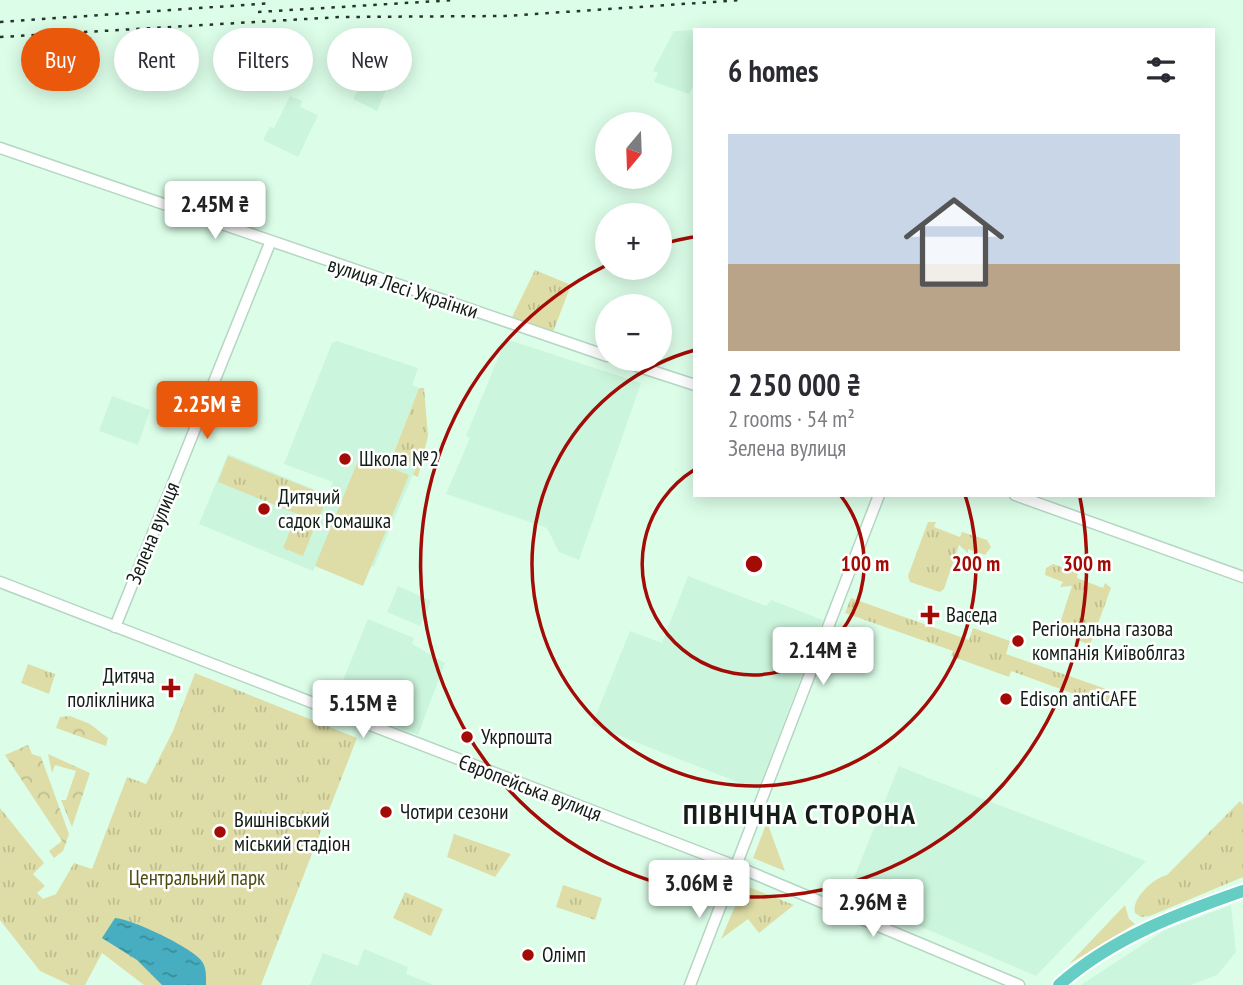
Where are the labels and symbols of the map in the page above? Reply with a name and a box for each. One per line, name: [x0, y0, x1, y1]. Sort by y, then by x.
north arrow: [595, 112, 672, 189]
pin: 2.45M ₴: [150, 182, 280, 241]
street label: вулиця Лесі Українки: [325, 251, 482, 325]
pin: 2.25M ₴: [142, 382, 272, 441]
place label: Школа №2: [359, 445, 439, 472]
marker: Школа №2: [337, 451, 353, 467]
street label: Зелена вулиця: [120, 478, 185, 588]
place label: Дитячий садок Ромашка: [278, 483, 391, 534]
marker: Дитячий садок Ромашка: [256, 501, 272, 517]
text: 100 m: [841, 550, 889, 577]
text: 200 m: [952, 550, 1000, 577]
text: 300 m: [1063, 550, 1111, 577]
centre of rings: [742, 552, 766, 576]
place label: Васеда: [946, 601, 997, 628]
marker: Васеда: [920, 605, 940, 625]
place label: Регіональна газова компанія Київоблгаз: [1032, 615, 1185, 666]
pin: 2.14M ₴: [758, 628, 888, 687]
marker: Регіональна газова компанія Київоблгаз: [1010, 633, 1026, 649]
place label: Дитяча полікліника: [67, 662, 155, 713]
marker: Дитяча полікліника: [161, 678, 181, 698]
pin: 5.15M ₴: [298, 680, 428, 740]
place label: Edison antiCAFE: [1020, 685, 1137, 712]
marker: Edison antiCAFE: [998, 691, 1014, 707]
place label: Укрпошта: [481, 723, 553, 750]
marker: Укрпошта: [459, 729, 475, 745]
street label: Європейська вулиця: [455, 748, 606, 827]
district label: ПІВНІЧНА СТОРОНА: [683, 795, 917, 832]
place label: Чотири сезони: [400, 798, 508, 825]
marker: Чотири сезони: [378, 804, 394, 820]
place label: Вишнівський міський стадіон: [234, 806, 350, 857]
marker: Вишнівський міський стадіон: [212, 824, 228, 840]
pin: 3.06M ₴: [634, 860, 764, 920]
park label: Центральний парк: [129, 864, 265, 891]
pin: 2.96M ₴: [808, 880, 938, 939]
place label: Олімп: [542, 941, 586, 968]
marker: Олімп: [520, 947, 536, 963]

